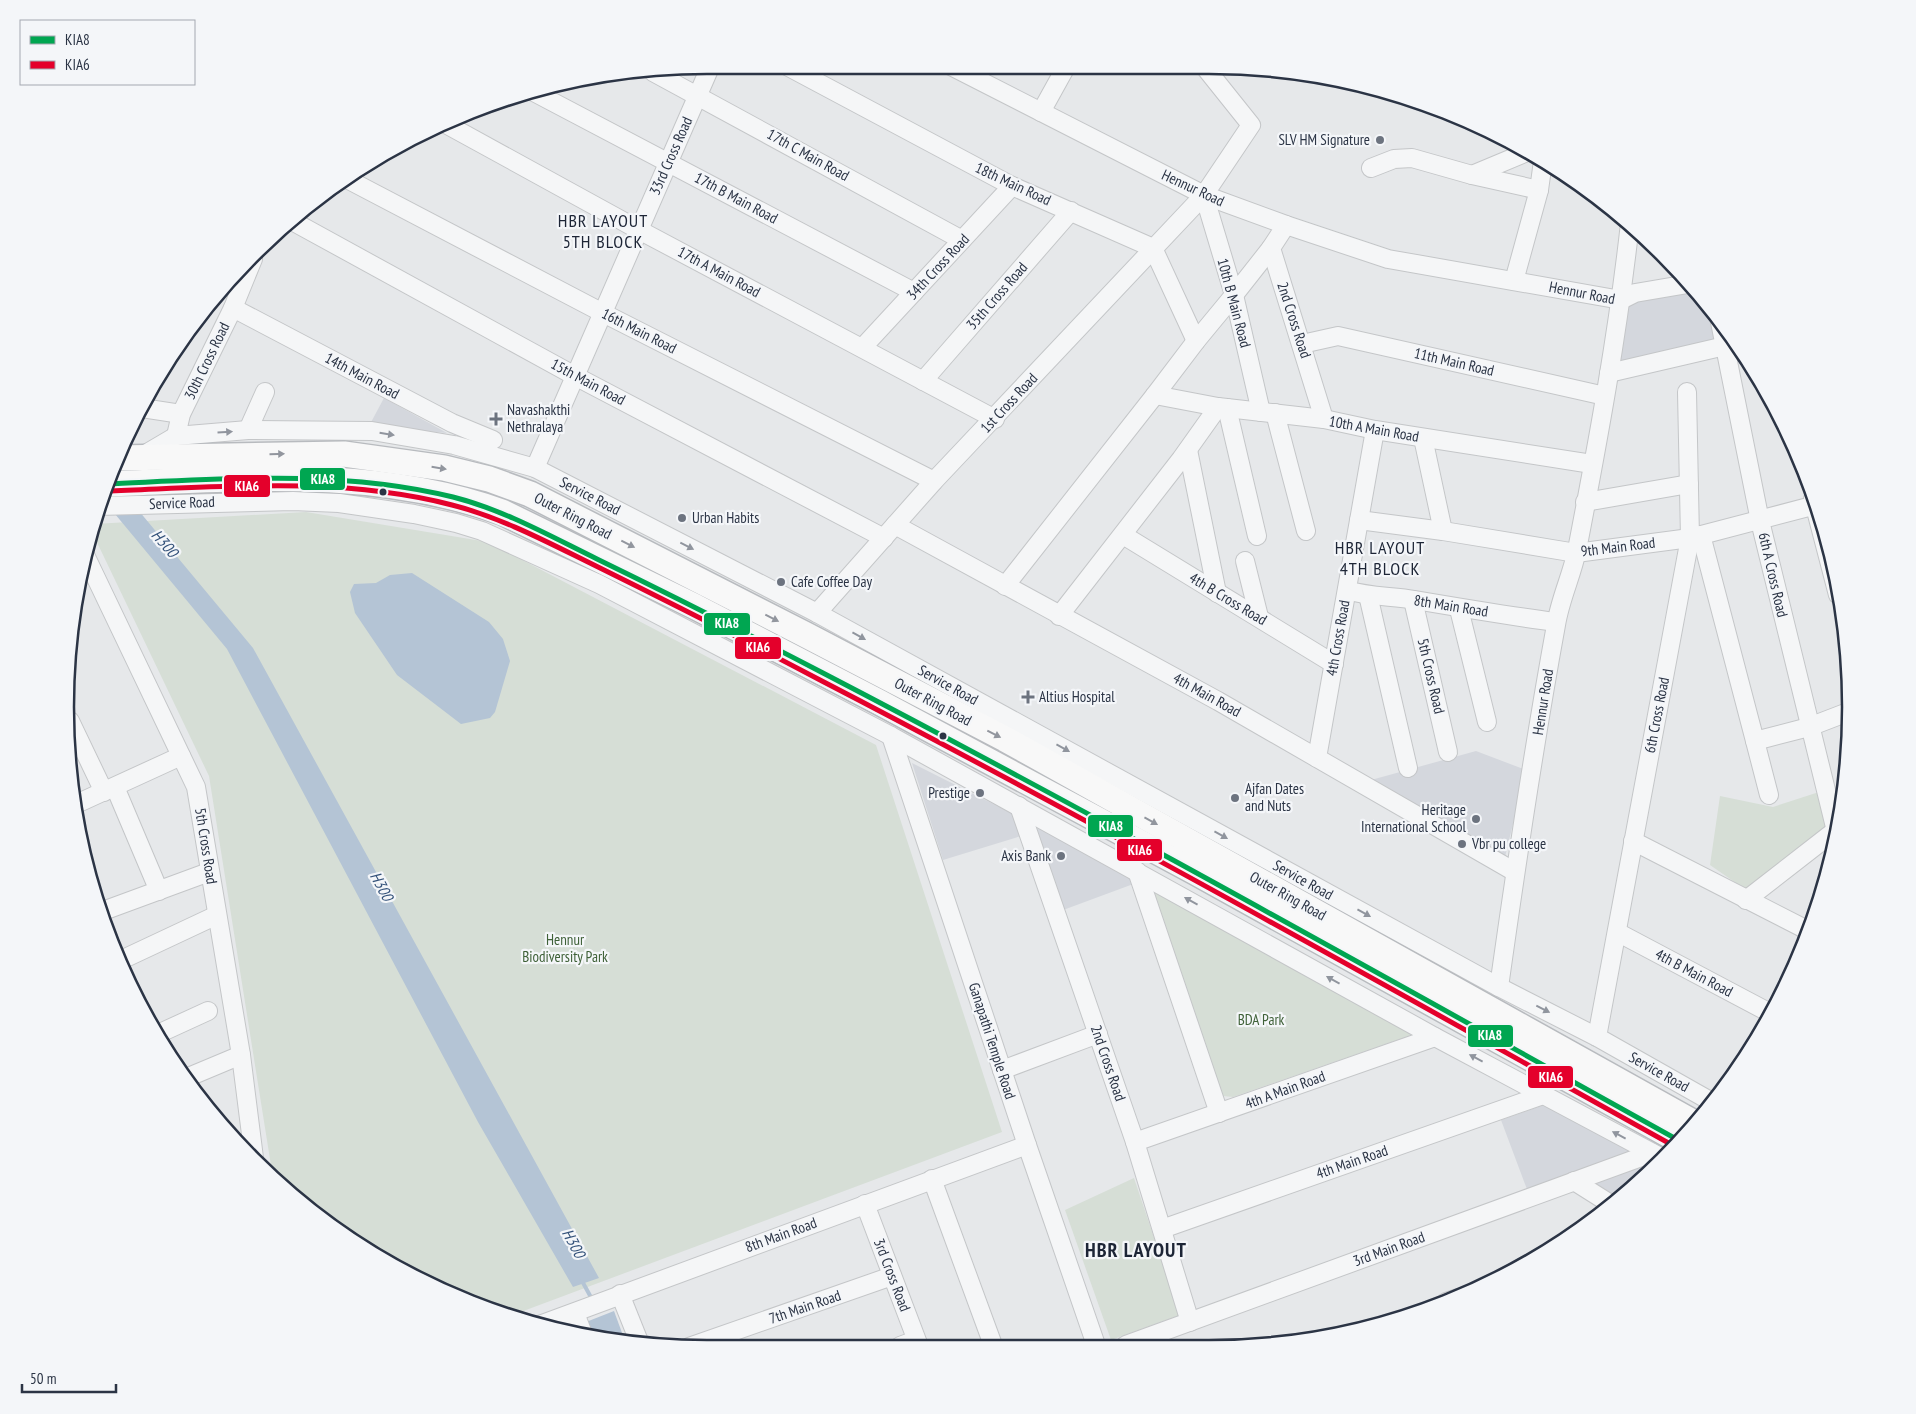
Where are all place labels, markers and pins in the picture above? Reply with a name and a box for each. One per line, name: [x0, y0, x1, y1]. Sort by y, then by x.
place label: SLV HM Signature: [1278, 130, 1370, 149]
marker: SLV HM Signature: [1374, 134, 1386, 146]
place label: Navashakthi Nethralaya: [507, 400, 570, 436]
marker: Navashakthi Nethralaya: [489, 412, 503, 426]
unlabelled marker: [378, 487, 388, 497]
place label: Urban Habits: [692, 508, 759, 527]
marker: Urban Habits: [676, 512, 688, 524]
place label: Cafe Coffee Day: [791, 572, 872, 591]
marker: Cafe Coffee Day: [775, 576, 787, 588]
place label: Altius Hospital: [1039, 687, 1115, 706]
marker: Altius Hospital: [1021, 690, 1035, 704]
unlabelled marker: [938, 731, 948, 741]
place label: Ajfan Dates and Nuts: [1245, 779, 1304, 815]
place label: Prestige: [928, 783, 970, 802]
marker: Prestige: [974, 787, 986, 799]
marker: Ajfan Dates and Nuts: [1229, 792, 1241, 804]
place label: Heritage International School: [1361, 800, 1466, 836]
marker: Heritage International School: [1470, 813, 1482, 825]
place label: Vbr pu college: [1471, 834, 1546, 853]
marker: Vbr pu college: [1456, 838, 1468, 850]
place label: Axis Bank: [1001, 846, 1051, 865]
marker: Axis Bank: [1055, 850, 1067, 862]

